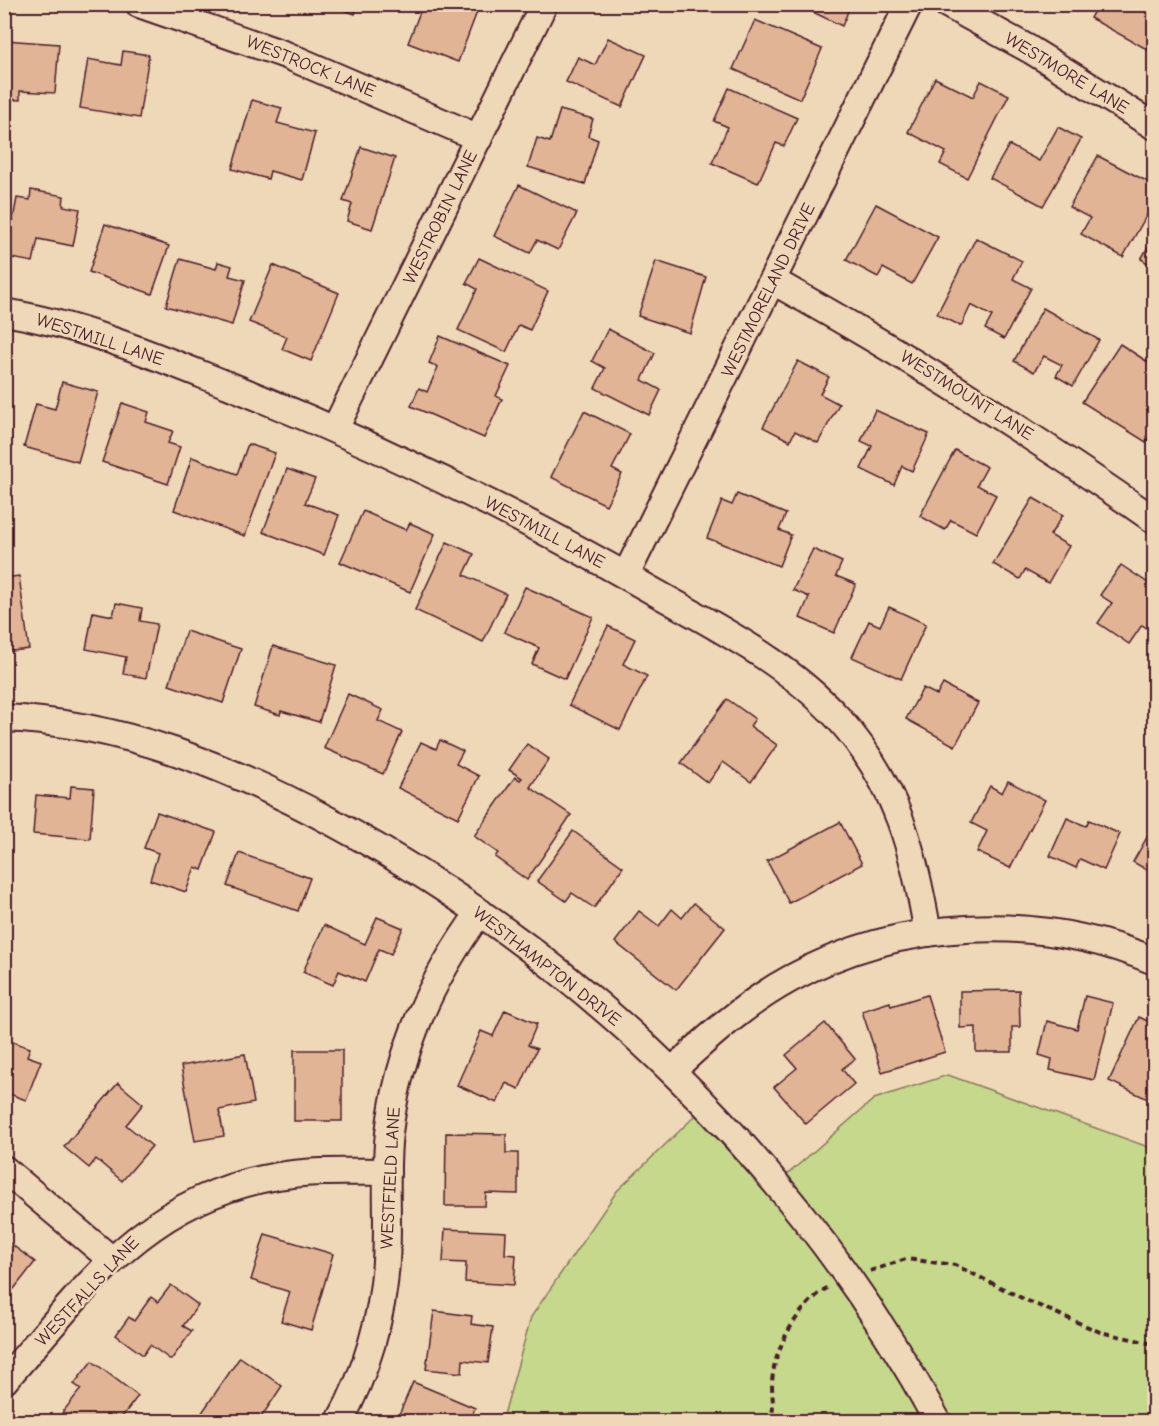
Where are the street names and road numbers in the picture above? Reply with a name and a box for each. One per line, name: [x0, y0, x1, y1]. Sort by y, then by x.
street label: WESTMORE LANE: [1001, 28, 1133, 119]
street label: WESTROCK LANE: [243, 31, 379, 102]
street label: WESTROBIN LANE: [399, 147, 482, 288]
street label: WESTMORELAND DRIVE: [717, 200, 820, 381]
street label: WESTMILL LANE: [33, 309, 166, 370]
street label: WESTMOUNT LANE: [896, 346, 1037, 445]
street label: WESTMILL LANE: [481, 492, 609, 573]
street label: WESTHAMPTON DRIVE: [469, 902, 625, 1031]
street label: WESTFIELD LANE: [376, 1106, 405, 1250]
street label: WESTFALLS LANE: [31, 1232, 144, 1351]

